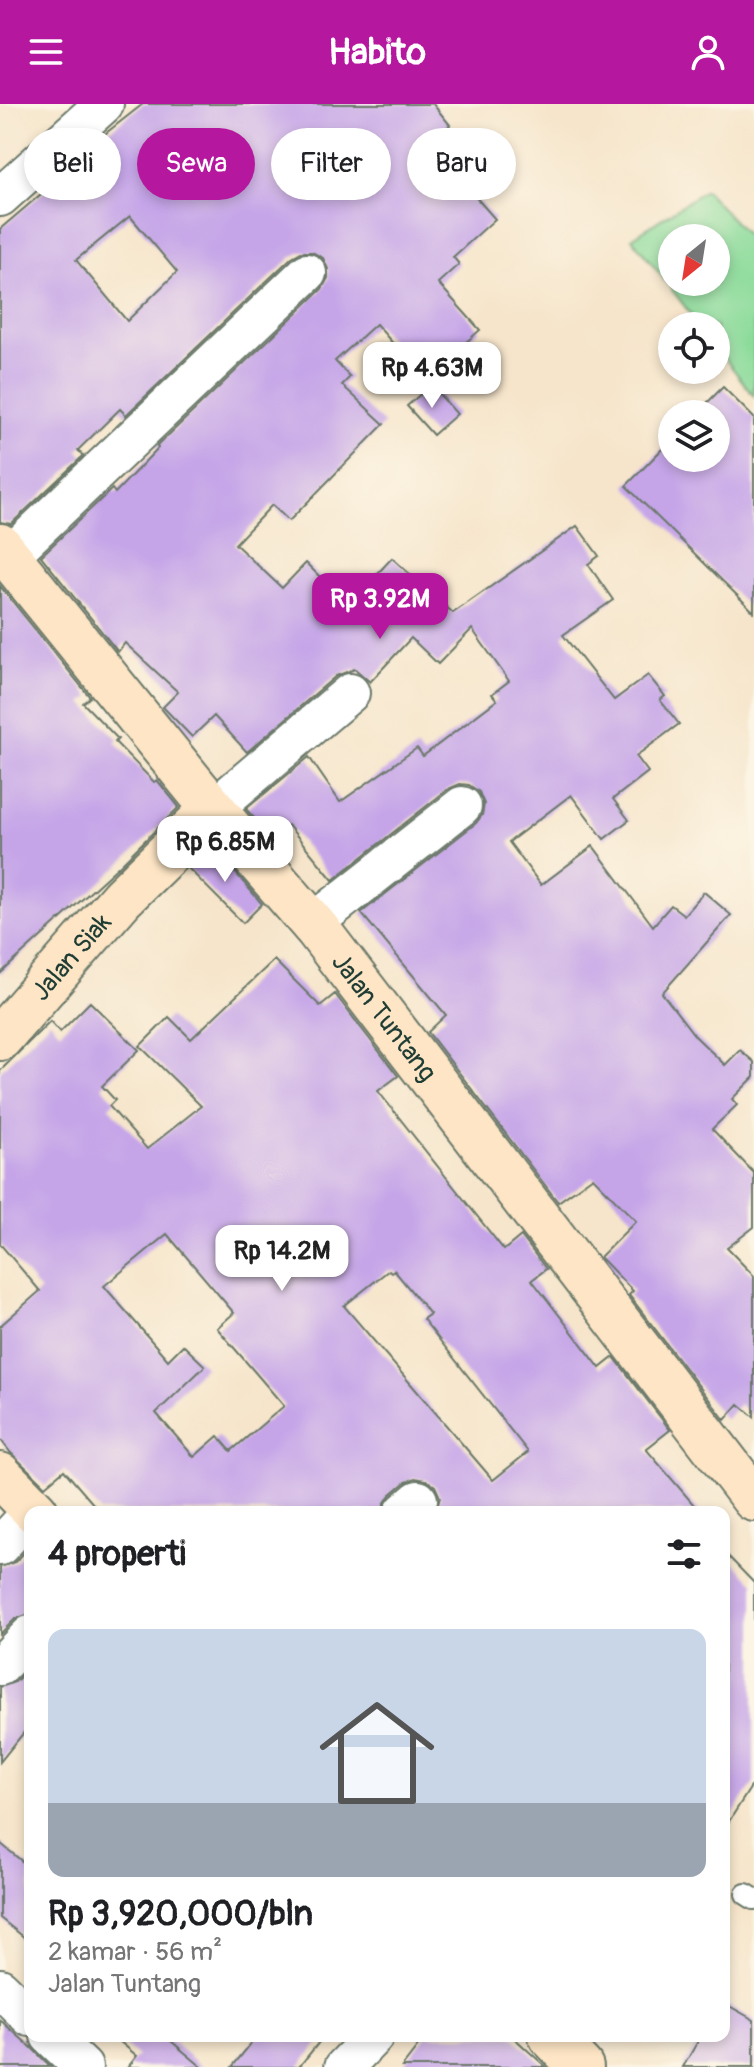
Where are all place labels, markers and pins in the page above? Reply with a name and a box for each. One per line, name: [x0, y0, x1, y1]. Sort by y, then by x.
pin: Rp 4.63M: [349, 342, 515, 410]
pin: Rp 3.92M: [297, 573, 463, 641]
pin: Rp 6.85M: [142, 816, 308, 884]
pin: Rp 14.2M: [199, 1225, 365, 1293]

